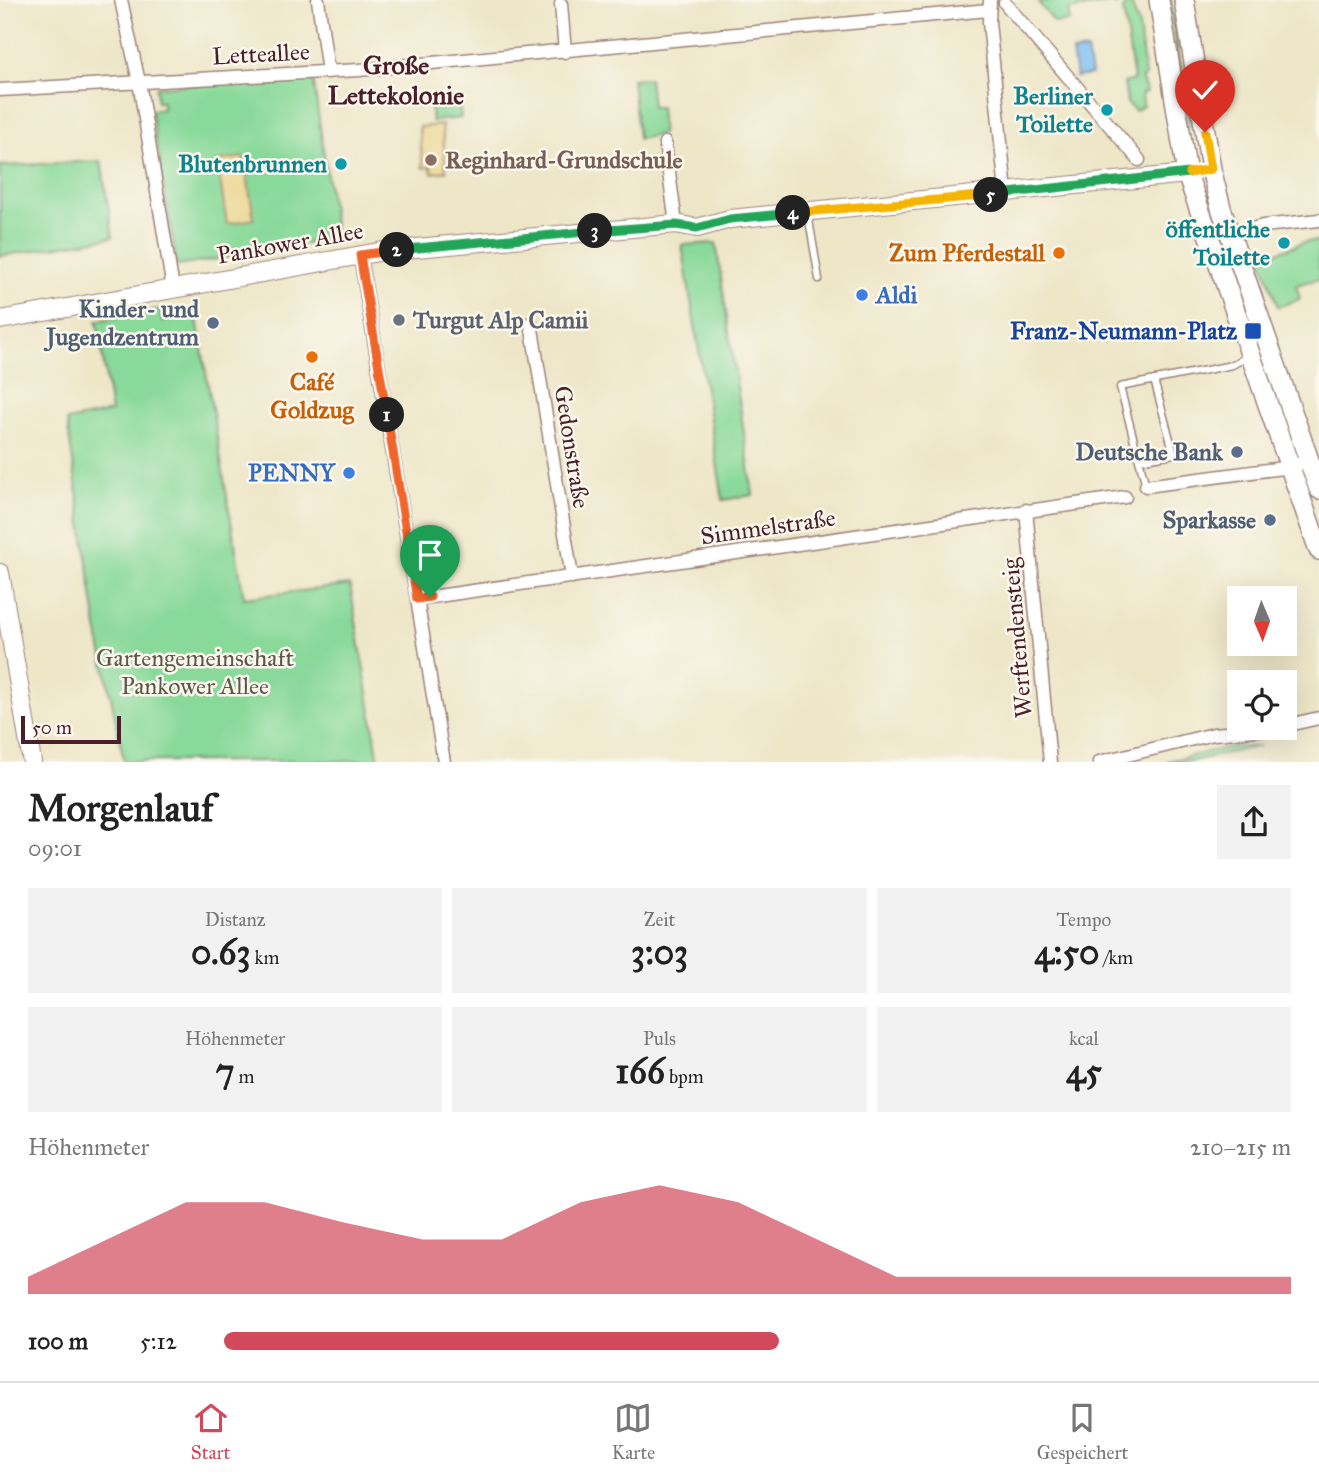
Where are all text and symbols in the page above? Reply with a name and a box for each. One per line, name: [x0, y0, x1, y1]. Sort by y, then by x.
street label: Letteallee: [211, 36, 311, 72]
district label: Große Lettekolonie: [328, 49, 464, 111]
pin: [1175, 60, 1235, 132]
icon: check: [1186, 71, 1224, 109]
place label: Berliner Toilette: [1013, 81, 1094, 139]
marker: Berliner Toilette: [1099, 102, 1115, 118]
place label: Reginhard-Grundschule: [445, 145, 683, 175]
place label: Blutenbrunnen: [178, 149, 327, 179]
marker: Reginhard-Grundschule: [423, 152, 439, 168]
marker: Blutenbrunnen: [333, 156, 349, 172]
pin: 5: [974, 178, 1009, 212]
text: 5: [986, 183, 995, 206]
pin: 4: [776, 196, 810, 230]
text: 4: [787, 201, 798, 224]
pin: 3: [578, 214, 612, 248]
place label: öffentliche Toilette: [1166, 214, 1270, 272]
street label: Pankower Allee: [214, 215, 366, 271]
text: 3: [591, 219, 598, 242]
pin: 2: [380, 232, 414, 268]
marker: öffentliche Toilette: [1276, 235, 1292, 251]
text: 2: [392, 238, 401, 261]
place label: Zum Pferdestall: [889, 238, 1046, 268]
marker: Zum Pferdestall: [1051, 245, 1067, 261]
place label: Aldi: [874, 280, 918, 310]
marker: Aldi: [854, 287, 870, 303]
place label: Kinder- und Jugendzentrum: [43, 294, 200, 352]
place label: Turgut Alp Camii: [412, 305, 589, 335]
marker: Turgut Alp Camii: [391, 312, 407, 328]
marker: Kinder- und Jugendzentrum: [205, 315, 221, 331]
place label: Franz-Neumann-Platz: [1010, 316, 1238, 346]
marker: Franz-Neumann-Platz: [1243, 321, 1263, 341]
marker: Café Goldzug: [304, 349, 320, 365]
place label: Café Goldzug: [270, 367, 354, 425]
street label: Gedonstraße: [548, 384, 596, 510]
pin: 1: [370, 398, 404, 432]
text: 1: [383, 403, 390, 426]
place label: Deutsche Bank: [1075, 437, 1224, 467]
marker: Deutsche Bank: [1229, 444, 1245, 460]
place label: PENNY: [248, 458, 337, 488]
marker: PENNY: [341, 465, 357, 481]
street label: Simmelstraße: [699, 503, 837, 551]
place label: Sparkasse: [1162, 505, 1256, 535]
marker: Sparkasse: [1262, 512, 1278, 528]
pin: [400, 525, 460, 597]
icon: arrive: [411, 536, 449, 574]
street label: Werftendensteig: [995, 556, 1039, 719]
north arrow: [1227, 586, 1297, 656]
map controls: [1227, 586, 1297, 740]
park label: Gartengemeinschaft Pankower Allee: [96, 643, 294, 701]
button: locate: [1227, 670, 1297, 740]
scale bar: [21, 712, 121, 744]
text: 50 m: [32, 716, 72, 739]
text: Morgenlauf: [28, 785, 214, 831]
button: share: [1217, 785, 1291, 859]
text: 09:01: [28, 834, 82, 862]
text: Distanz: [205, 908, 266, 931]
text: Zeit: [644, 908, 675, 931]
text: Tempo: [1057, 908, 1111, 931]
text: 0.63: [191, 931, 251, 974]
text: 3:03: [631, 931, 688, 974]
text: 4:50: [1034, 931, 1099, 974]
text: km: [251, 946, 279, 969]
text: /km: [1099, 946, 1133, 969]
text: Höhenmeter: [185, 1027, 285, 1050]
text: Puls: [643, 1027, 676, 1050]
text: kcal: [1069, 1027, 1099, 1050]
text: 7: [216, 1050, 234, 1093]
text: 166: [615, 1050, 665, 1093]
text: 45: [1066, 1050, 1102, 1093]
text: m: [234, 1065, 255, 1088]
text: bpm: [665, 1065, 704, 1088]
text: Höhenmeter: [28, 1133, 149, 1161]
text: 210–215 m: [1190, 1133, 1291, 1161]
text: 100 m: [28, 1327, 88, 1355]
text: 5:12: [140, 1327, 177, 1355]
tab: Start: [191, 1399, 230, 1464]
tab: Karte: [612, 1399, 655, 1464]
tab: Gespeichert: [1037, 1399, 1128, 1464]

